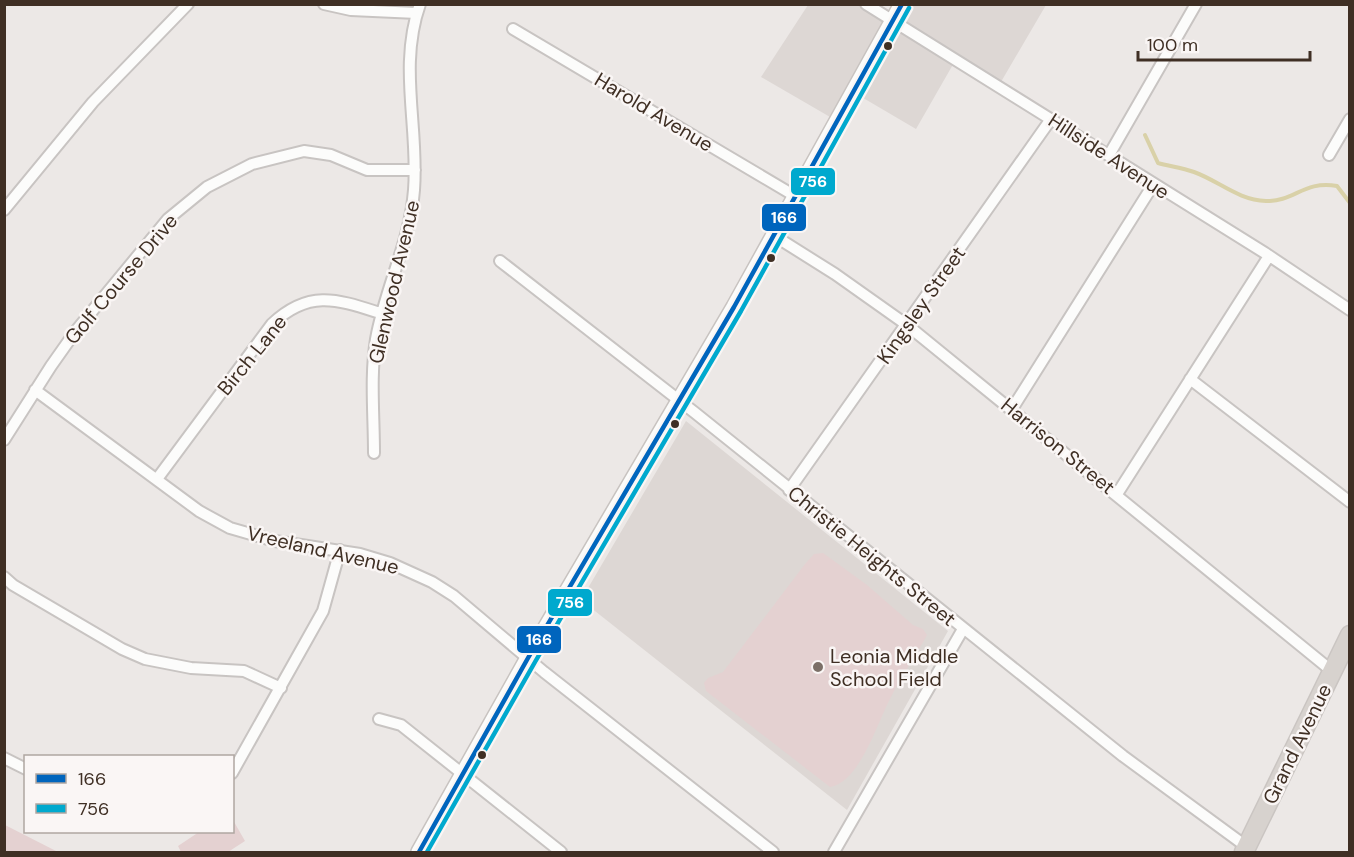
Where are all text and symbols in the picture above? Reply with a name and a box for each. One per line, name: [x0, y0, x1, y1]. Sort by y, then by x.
scale bar: [1138, 24, 1310, 62]
text: 100 m: [1147, 33, 1198, 57]
unlabelled marker: [882, 40, 894, 52]
street label: Harold Avenue: [590, 66, 718, 158]
street label: Hillside Avenue: [1043, 107, 1175, 205]
line badge: 756: [790, 167, 836, 196]
text: 756: [799, 171, 827, 192]
street label: Glenwood Avenue: [363, 198, 425, 366]
line badge: 166: [761, 203, 807, 232]
text: 166: [771, 207, 797, 228]
street label: Golf Course Drive: [59, 208, 183, 350]
street label: Kingsley Street: [871, 241, 971, 369]
unlabelled marker: [765, 252, 777, 264]
street label: Birch Lane: [212, 309, 292, 401]
street label: Harrison Street: [996, 392, 1121, 500]
unlabelled marker: [669, 418, 681, 430]
street label: Christie Heights Street: [782, 480, 962, 632]
street label: Vreeland Avenue: [244, 520, 402, 580]
line badge: 756: [547, 588, 593, 617]
text: 756: [556, 592, 584, 613]
line badge: 166: [516, 625, 562, 654]
text: 166: [526, 629, 552, 650]
place label: Leonia Middle School Field: [830, 643, 958, 692]
marker: Leonia Middle School Field: [811, 660, 825, 674]
street label: Grand Avenue: [1257, 680, 1337, 808]
unlabelled marker: [476, 749, 488, 761]
legend: [24, 755, 234, 833]
text: 166: [78, 767, 106, 791]
text: 756: [78, 797, 109, 821]

